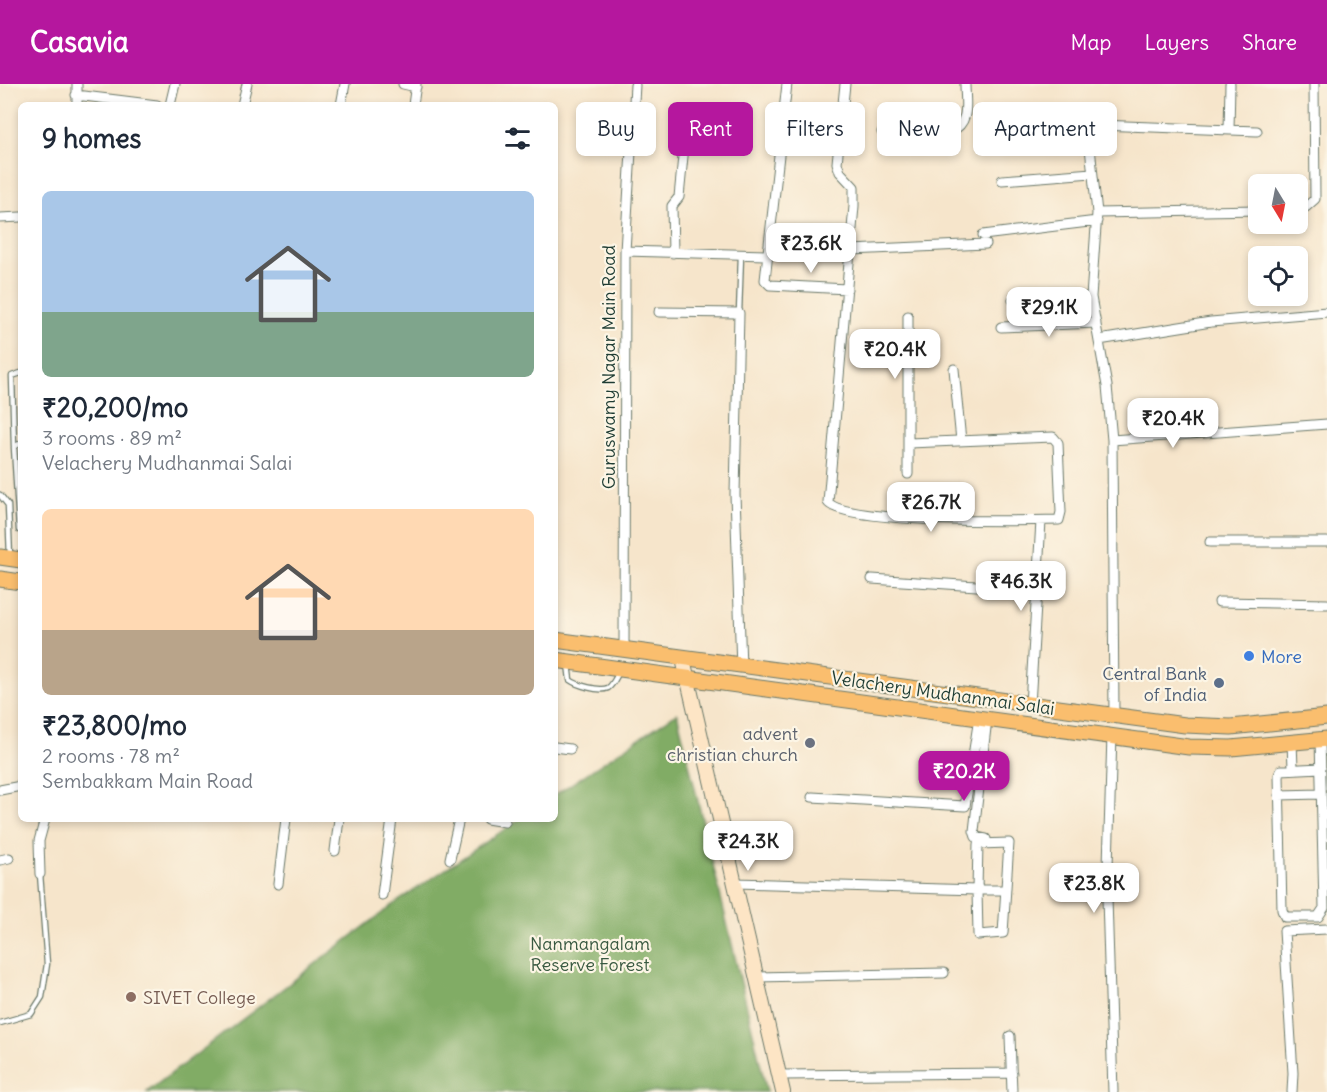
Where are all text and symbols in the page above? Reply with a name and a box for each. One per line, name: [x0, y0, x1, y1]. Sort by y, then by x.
text: Casavia: [30, 24, 129, 60]
text: Map: [1071, 29, 1111, 56]
text: Layers: [1144, 29, 1209, 56]
text: Share: [1242, 29, 1297, 56]
chip: Buy: [576, 102, 656, 156]
chip: Rent: [668, 102, 753, 156]
chip: Filters: [765, 102, 865, 156]
chip: New: [877, 102, 961, 156]
chip: Apartment: [973, 102, 1117, 156]
text: 9 homes: [42, 122, 141, 155]
icon: filters: [501, 122, 534, 155]
north arrow: [1248, 174, 1308, 234]
map controls: [1248, 174, 1308, 306]
pin: ₹23.6K: [762, 223, 860, 274]
icon: home: [234, 230, 342, 338]
text: ₹23.6K: [780, 230, 842, 255]
street label: Guruswamy Nagar Main Road: [597, 244, 620, 489]
button: locate: [1248, 246, 1308, 306]
pin: ₹29.1K: [1000, 287, 1098, 338]
text: ₹29.1K: [1020, 294, 1078, 319]
pin: ₹20.4K: [846, 329, 944, 380]
text: ₹20.4K: [863, 336, 927, 361]
text: ₹20,200/mo: [42, 391, 188, 424]
pin: ₹20.4K: [1124, 398, 1222, 449]
text: ₹20.4K: [1141, 405, 1205, 430]
text: 3 rooms · 89 m²: [42, 425, 182, 450]
text: Velachery Mudhanmai Salai: [42, 450, 292, 475]
pin: ₹26.7K: [882, 482, 980, 533]
text: ₹26.7K: [901, 489, 961, 514]
icon: home: [234, 548, 342, 656]
pin: ₹46.3K: [972, 561, 1070, 612]
text: ₹46.3K: [990, 568, 1052, 593]
place label: More: [1261, 645, 1302, 668]
marker: More: [1242, 649, 1256, 663]
place label: Central Bank of India: [1102, 662, 1207, 706]
street label: Velachery Mudhanmai Salai: [830, 666, 1056, 720]
marker: Central Bank of India: [1212, 676, 1226, 690]
text: ₹23,800/mo: [42, 709, 187, 742]
place label: advent christian church: [667, 722, 798, 766]
marker: advent christian church: [803, 736, 817, 750]
text: 2 rooms · 78 m²: [42, 743, 180, 768]
pin: ₹20.2K: [915, 751, 1013, 802]
text: ₹20.2K: [932, 758, 996, 783]
text: Sembakkam Main Road: [42, 768, 253, 793]
pin: ₹24.3K: [699, 821, 797, 872]
text: ₹24.3K: [717, 828, 779, 853]
pin: ₹23.8K: [1045, 863, 1143, 914]
text: ₹23.8K: [1063, 870, 1125, 895]
park label: Nanmangalam Reserve Forest: [530, 932, 650, 976]
place label: SIVET College: [143, 986, 256, 1009]
marker: SIVET College: [124, 990, 138, 1004]

